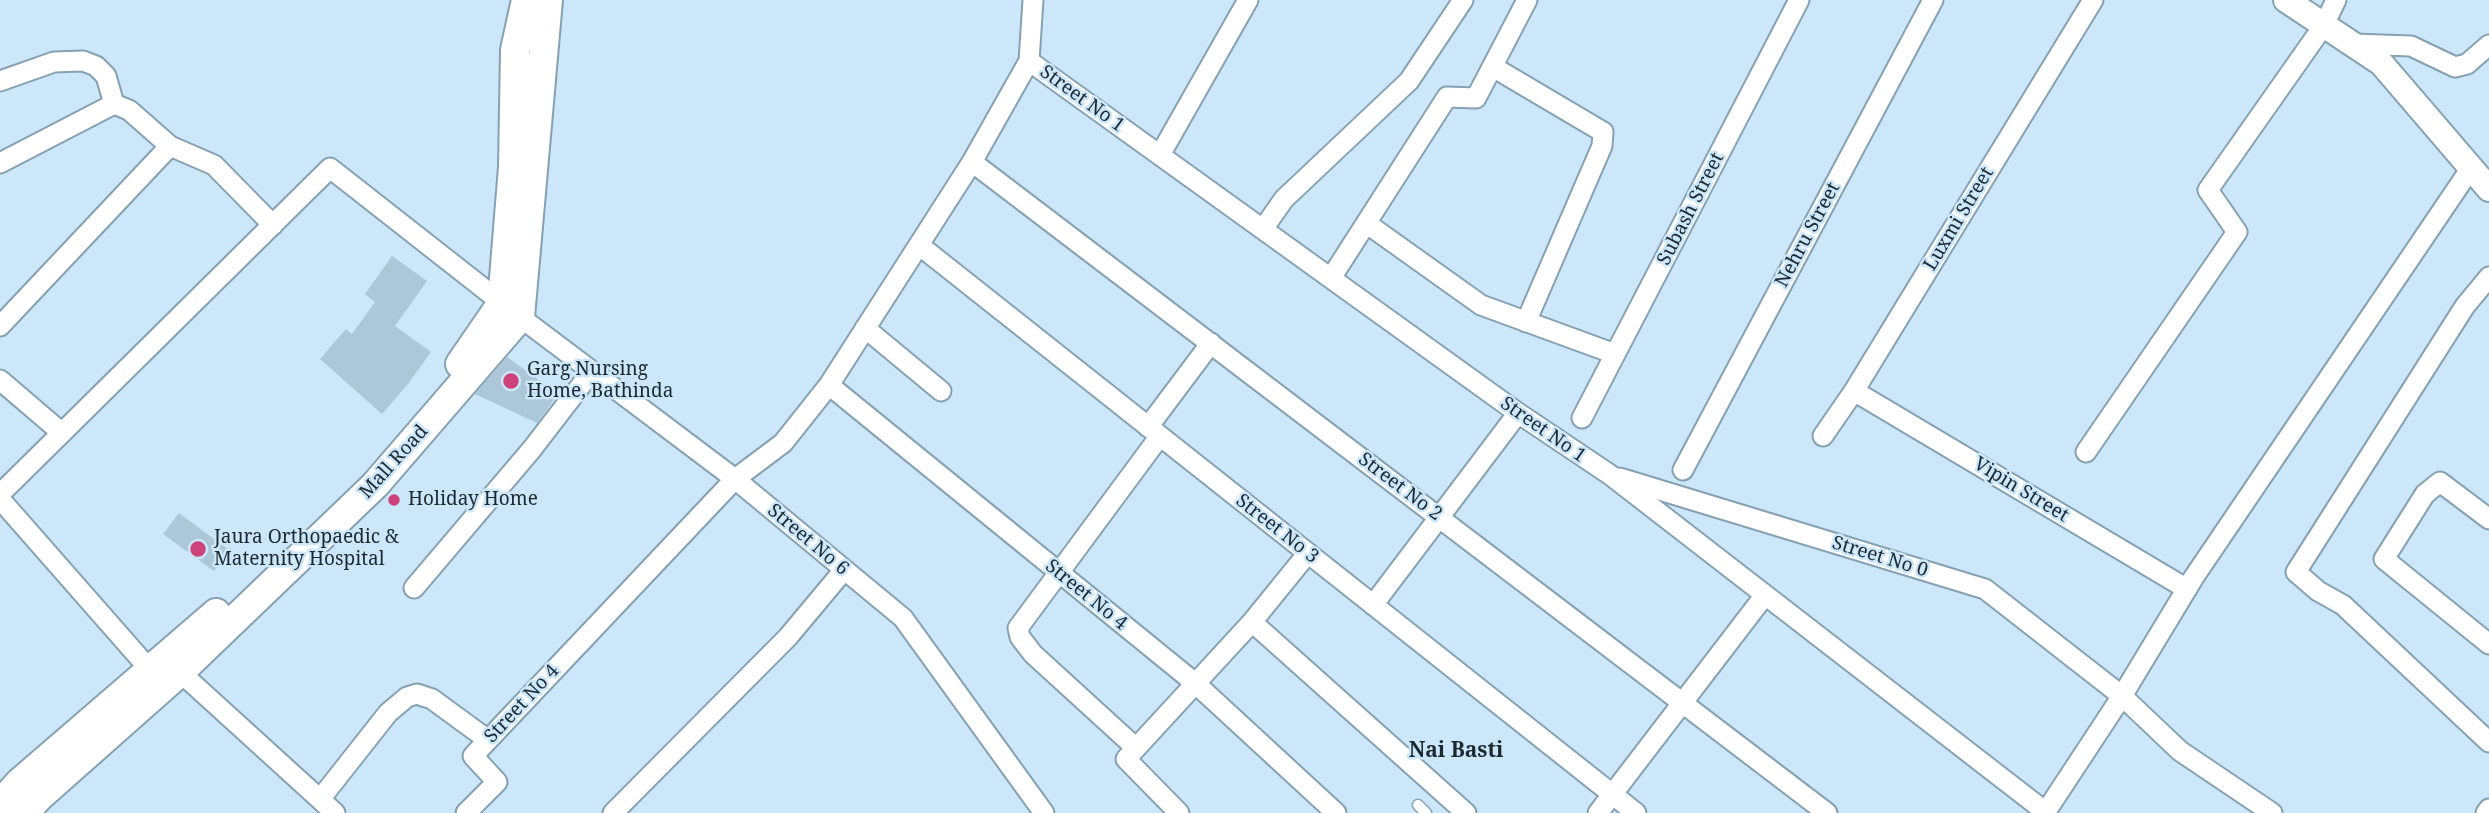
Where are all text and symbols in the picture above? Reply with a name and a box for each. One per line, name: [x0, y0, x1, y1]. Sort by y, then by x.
street label: Street No 1: [1035, 61, 1129, 137]
street label: Subash Street: [1653, 149, 1729, 269]
street label: Luxmi Street: [1919, 163, 1999, 275]
street label: Nehru Street: [1771, 179, 1845, 291]
place label: Garg Nursing Home, Bathinda: [527, 359, 673, 403]
marker: Garg Nursing Home, Bathinda: [501, 371, 521, 391]
street label: Street No 1: [1496, 392, 1590, 468]
street label: Mall Road: [355, 421, 433, 503]
street label: Street No 2: [1354, 448, 1446, 526]
street label: Vipin Street: [1969, 453, 2073, 527]
place label: Holiday Home: [408, 489, 538, 511]
street label: Street No 3: [1231, 490, 1323, 568]
marker: Holiday Home: [386, 492, 402, 508]
street label: Street No 6: [763, 499, 853, 581]
place label: Jaura Orthopaedic & Maternity Hospital: [214, 527, 399, 571]
street label: Street No 0: [1829, 532, 1931, 582]
marker: Jaura Orthopaedic & Maternity Hospital: [188, 539, 208, 559]
street label: Street No 4: [1040, 555, 1132, 635]
street label: Street No 4: [480, 660, 564, 748]
district label: Nai Basti: [1409, 738, 1503, 764]

